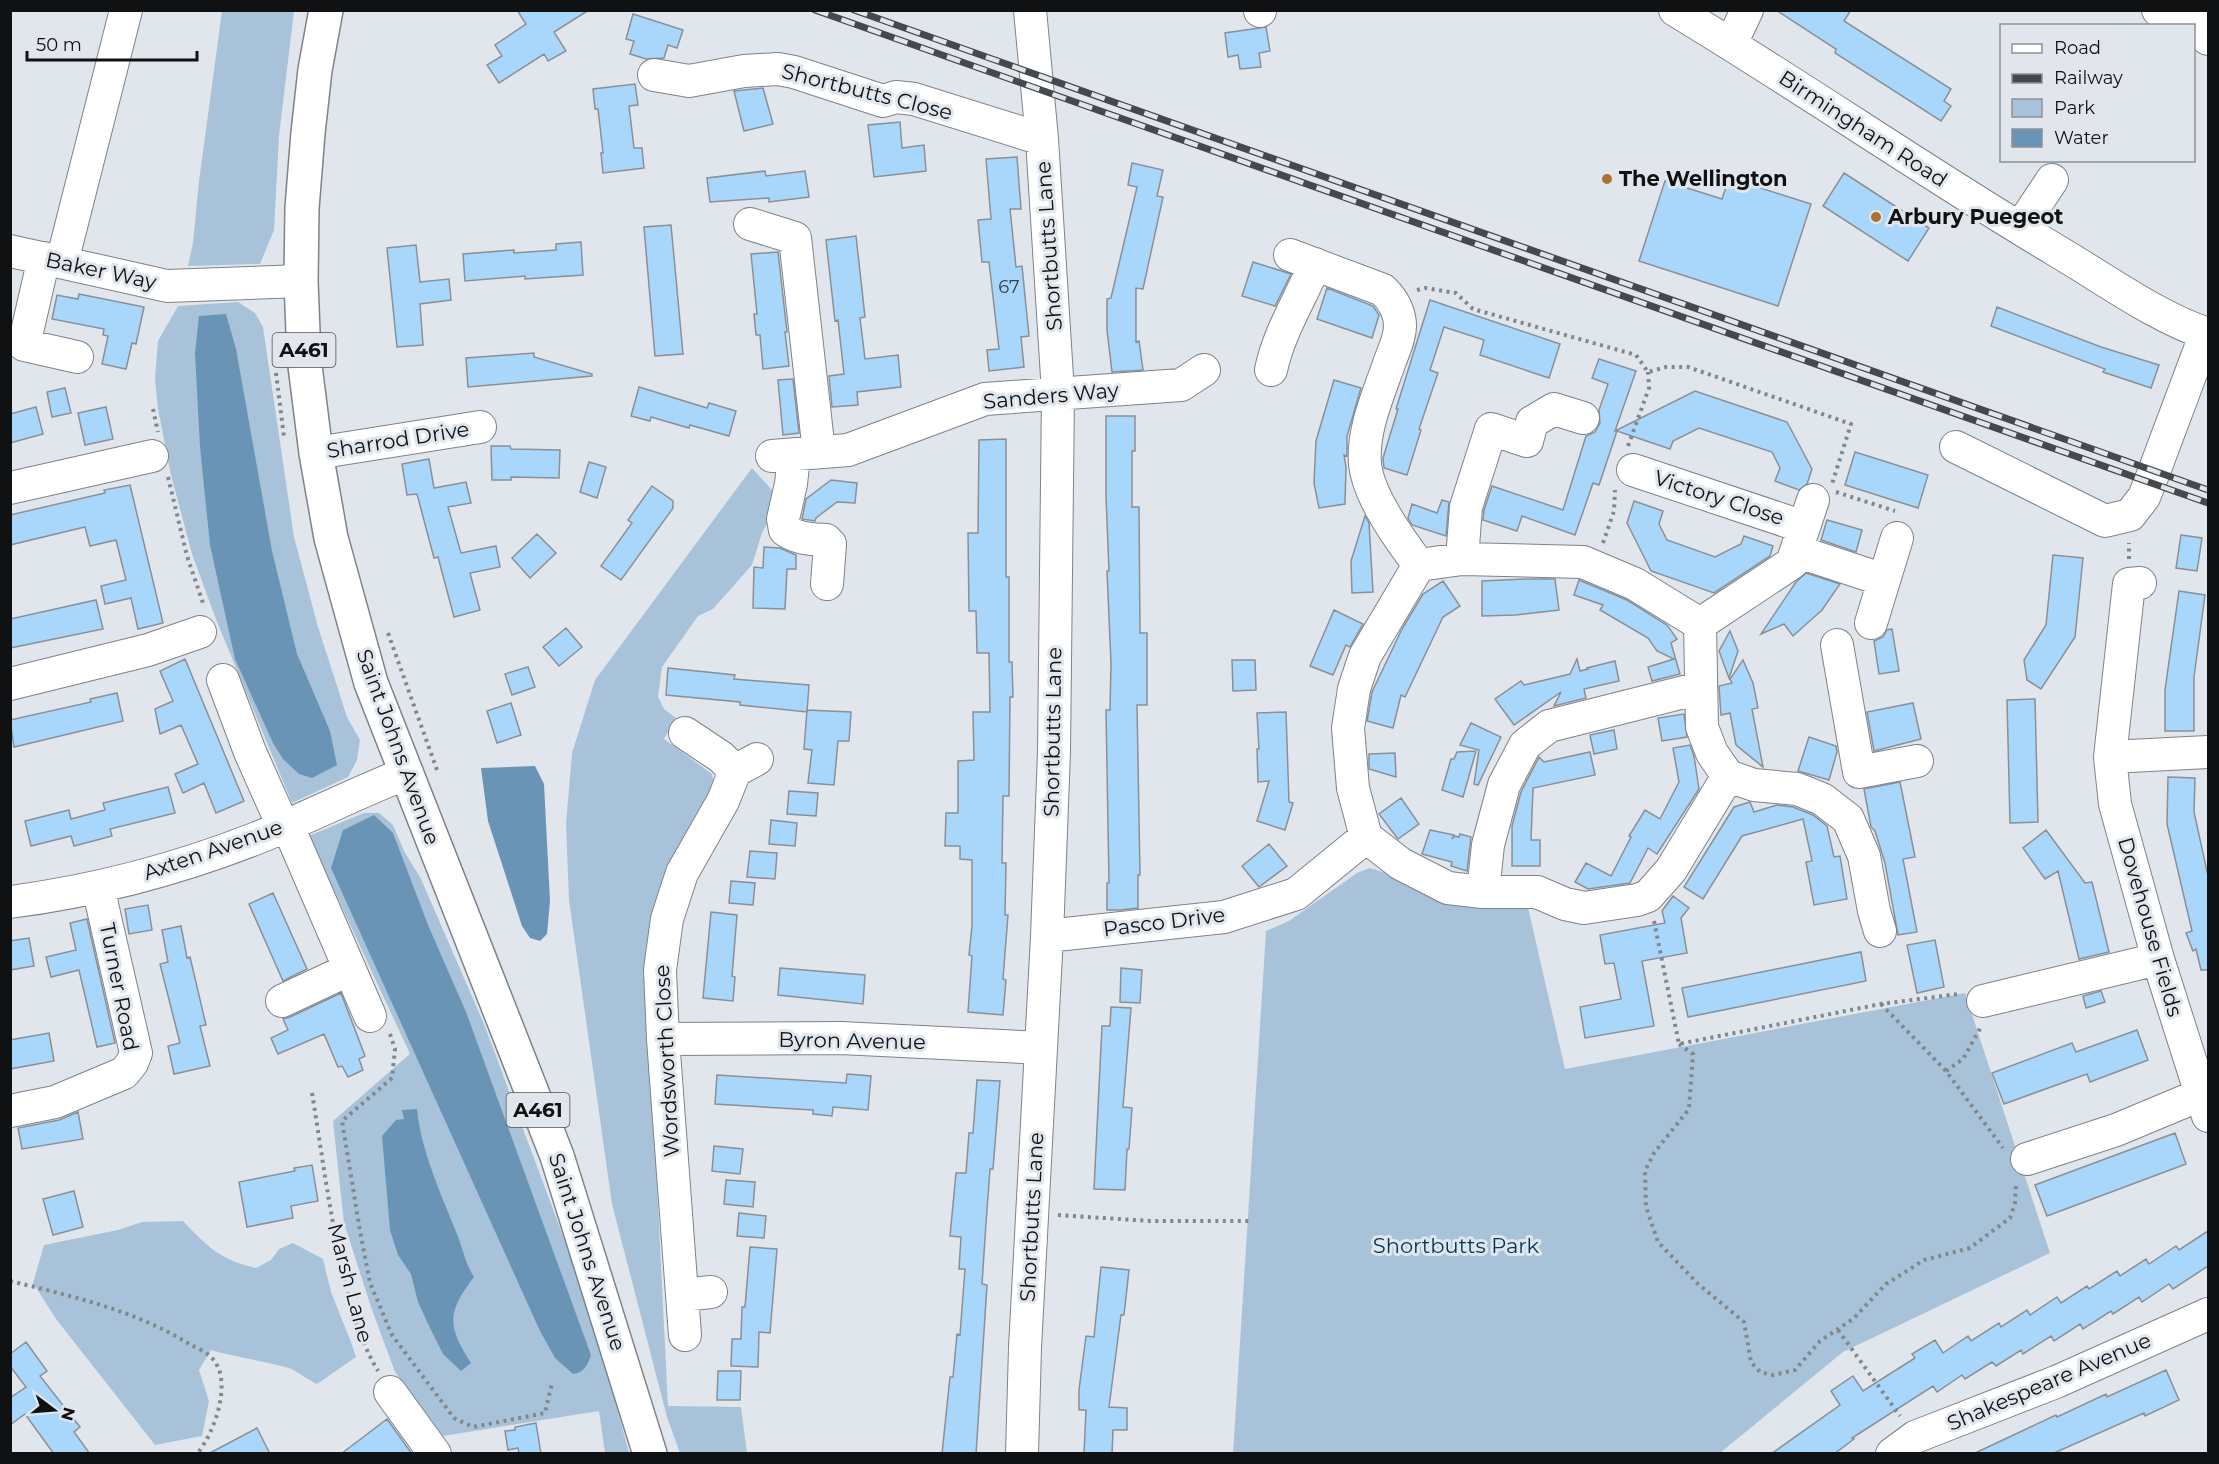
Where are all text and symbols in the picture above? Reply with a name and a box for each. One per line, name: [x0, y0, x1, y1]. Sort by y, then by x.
scale bar: [27, 24, 196, 62]
legend: [2000, 24, 2195, 162]
text: 50 m: [36, 34, 82, 56]
text: Road: [2054, 37, 2101, 59]
street label: Shortbutts Close: [779, 58, 955, 125]
street label: Birmingham Road: [1774, 65, 1952, 192]
text: Railway: [2054, 67, 2123, 89]
text: Park: [2054, 97, 2095, 119]
text: Water: [2054, 127, 2109, 149]
street label: Shortbutts Lane: [1030, 160, 1067, 332]
place label: The Wellington: [1619, 166, 1788, 191]
marker: The Wellington: [1600, 172, 1614, 186]
place label: Arbury Puegeot: [1887, 204, 2063, 229]
marker: Arbury Puegeot: [1869, 210, 1883, 224]
street label: Baker Way: [43, 247, 159, 295]
house number: 67: [998, 276, 1020, 298]
road number: A461: [272, 333, 336, 367]
street label: Sanders Way: [982, 377, 1120, 414]
street label: Sharrod Drive: [325, 416, 471, 463]
street label: Victory Close: [1651, 465, 1787, 530]
street label: Saint Johns Avenue: [351, 646, 445, 848]
street label: Shortbutts Lane: [1039, 647, 1066, 817]
street label: Axten Avenue: [140, 814, 286, 885]
street label: Dovehouse Fields: [2113, 834, 2188, 1020]
street label: Pasco Drive: [1102, 902, 1226, 941]
street label: Turner Road: [95, 921, 144, 1053]
street label: Wordsworth Close: [649, 964, 684, 1158]
street label: Byron Avenue: [778, 1027, 926, 1054]
road number: A461: [506, 1093, 570, 1127]
street label: Shortbutts Lane: [1015, 1131, 1048, 1303]
street label: Saint Johns Avenue: [544, 1150, 631, 1354]
street label: Marsh Lane: [323, 1221, 378, 1345]
park label: Shortbutts Park: [1373, 1233, 1540, 1258]
street label: Shakespeare Avenue: [1943, 1327, 2155, 1436]
north arrow: [24, 1380, 84, 1440]
text: N: [57, 1405, 79, 1423]

